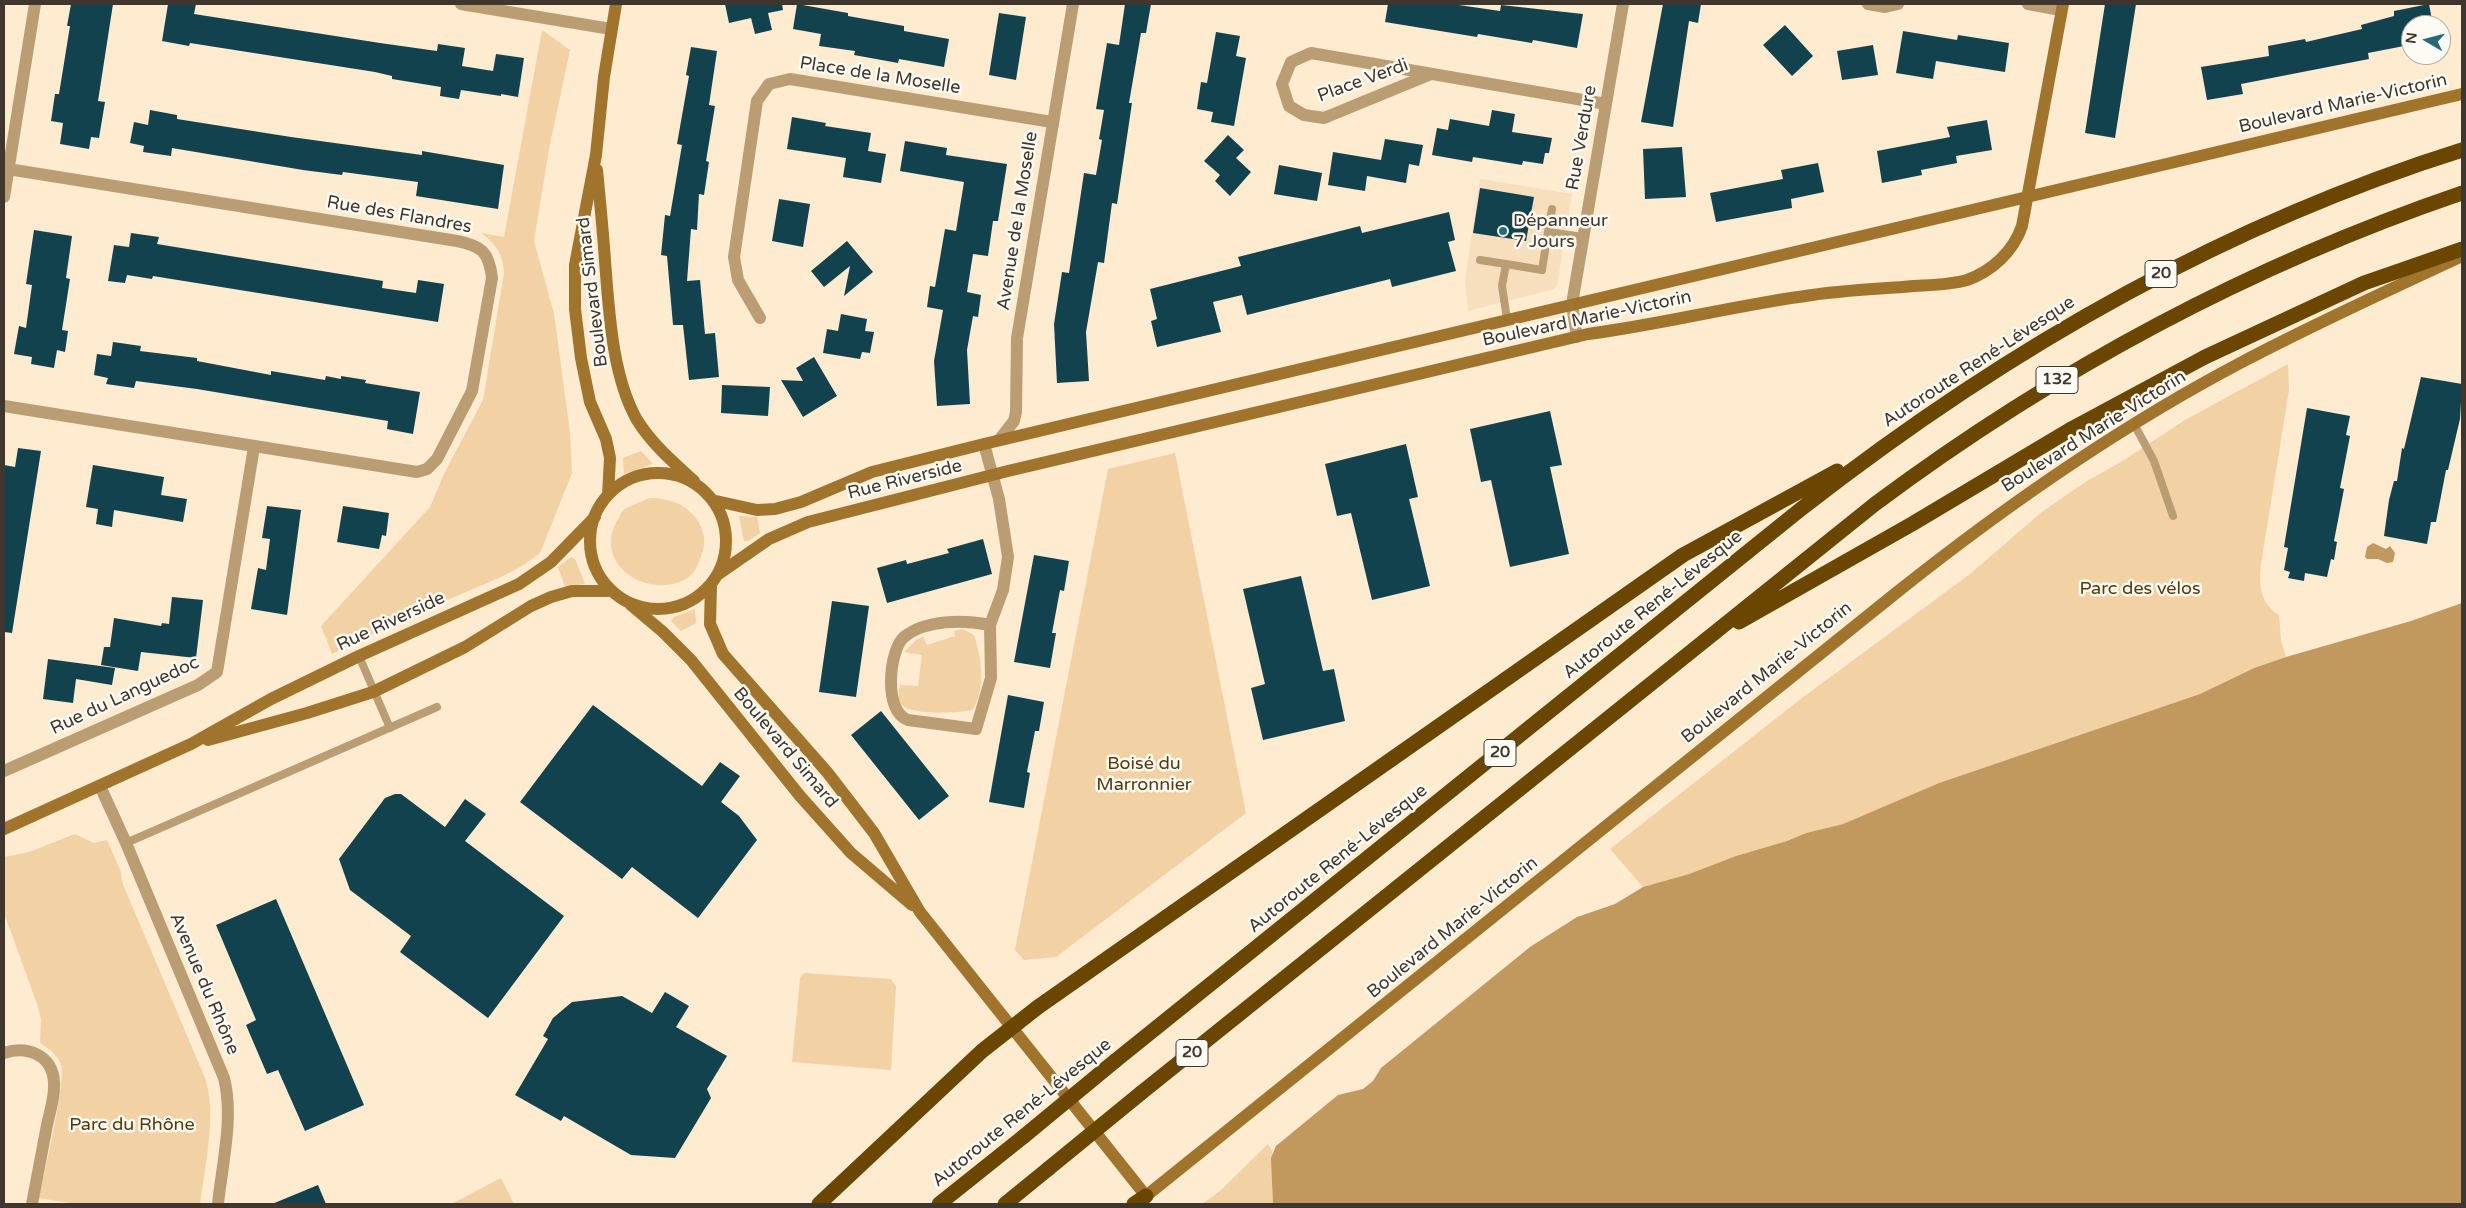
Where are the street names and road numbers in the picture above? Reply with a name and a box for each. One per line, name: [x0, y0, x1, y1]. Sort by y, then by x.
street label: Place de la Moselle: [798, 53, 962, 99]
street label: Place Verdi: [1315, 55, 1411, 107]
street label: Boulevard Marie-Victorin: [2237, 69, 2449, 139]
street label: Rue Verdure: [1562, 84, 1602, 192]
street label: Avenue de la Moselle: [993, 130, 1043, 312]
street label: Rue des Flandres: [325, 192, 473, 238]
street label: Boulevard Simard: [573, 216, 613, 368]
road number: 20: [2145, 260, 2177, 288]
street label: Boulevard Marie-Victorin: [1480, 286, 1694, 352]
street label: Autoroute René-Lévesque: [1879, 292, 2079, 432]
street label: Boulevard Marie-Victorin: [1998, 366, 2190, 498]
road number: 132: [2036, 366, 2078, 394]
street label: Rue Riverside: [846, 455, 964, 505]
street label: Autoroute René-Lévesque: [1559, 526, 1747, 684]
street label: Rue Riverside: [333, 587, 449, 657]
street label: Boulevard Marie-Victorin: [1677, 597, 1857, 749]
street label: Rue du Languedoc: [47, 652, 203, 740]
street label: Boulevard Simard: [728, 683, 842, 813]
road number: 20: [1484, 740, 1516, 766]
street label: Autoroute René-Lévesque: [1244, 780, 1432, 938]
street label: Boulevard Marie-Victorin: [1363, 852, 1543, 1004]
street label: Avenue du Rhône: [164, 910, 244, 1058]
street label: Autoroute René-Lévesque: [928, 1034, 1116, 1192]
road number: 20: [1176, 1040, 1208, 1066]

